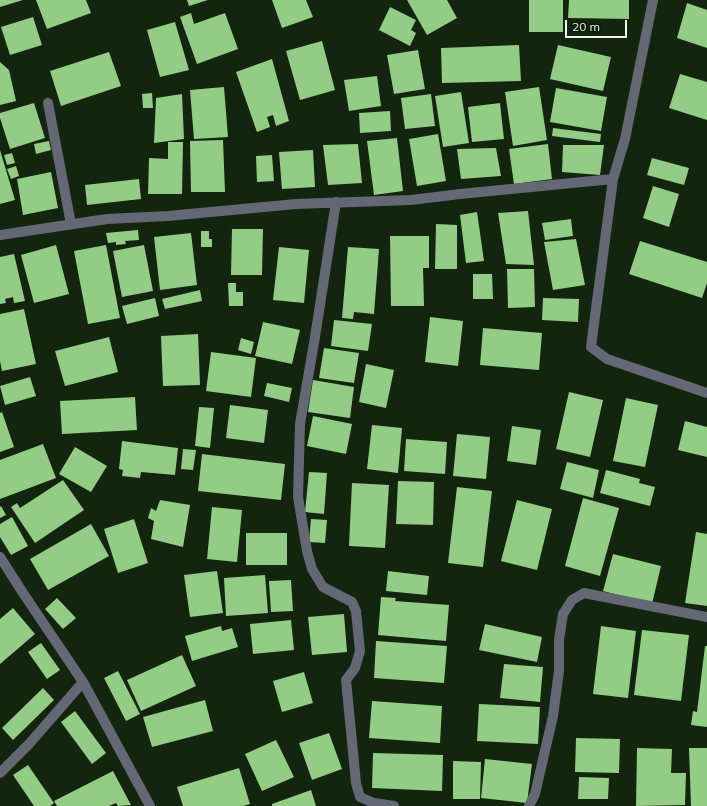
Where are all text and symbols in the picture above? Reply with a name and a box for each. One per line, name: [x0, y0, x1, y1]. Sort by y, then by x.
scale bar: [567, 12, 629, 38]
text: 20 m: [572, 19, 600, 34]

